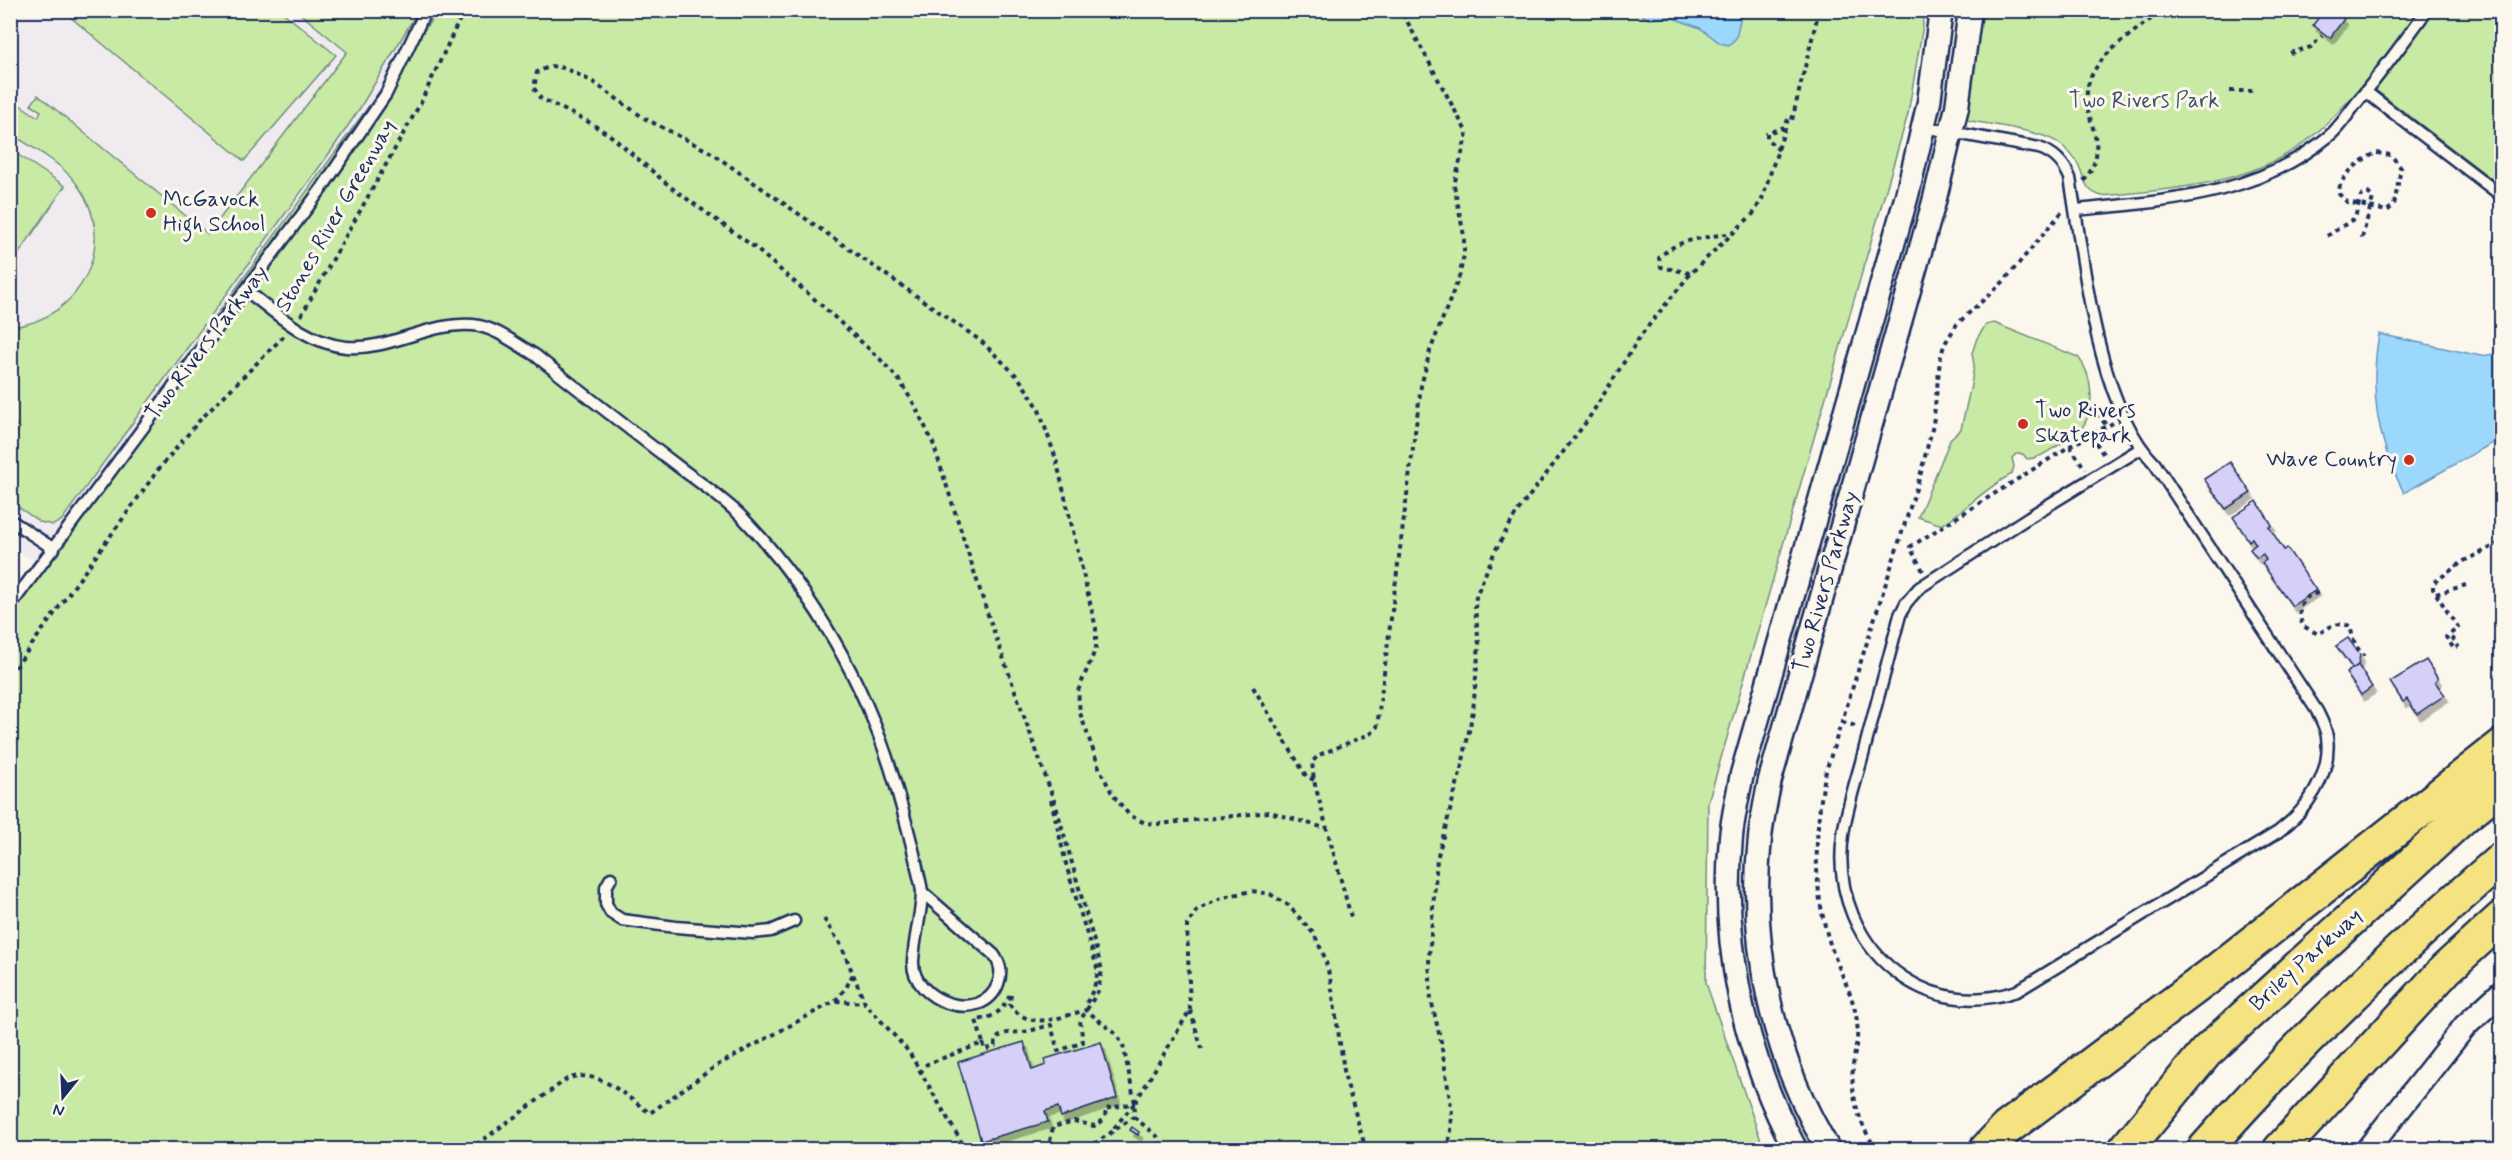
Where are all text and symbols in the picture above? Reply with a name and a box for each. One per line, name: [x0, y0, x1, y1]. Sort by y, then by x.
park label: Two Rivers Park: [2069, 87, 2219, 115]
street label: Stones River Greenway: [269, 115, 403, 317]
place label: McGavock High School: [163, 186, 266, 242]
marker: McGavock High School: [144, 206, 158, 220]
street label: Two Rivers Parkway: [139, 260, 275, 426]
place label: Two Rivers Skatepark: [2035, 397, 2136, 450]
marker: Two Rivers Skatepark: [2016, 417, 2030, 431]
place label: Wave Country: [2266, 446, 2397, 474]
marker: Wave Country: [2402, 453, 2416, 467]
street label: Two Rivers Parkway: [1787, 488, 1865, 676]
street label: Briley Parkway: [2244, 902, 2368, 1018]
north arrow: [33, 1067, 93, 1127]
text: N: [51, 1098, 67, 1121]

